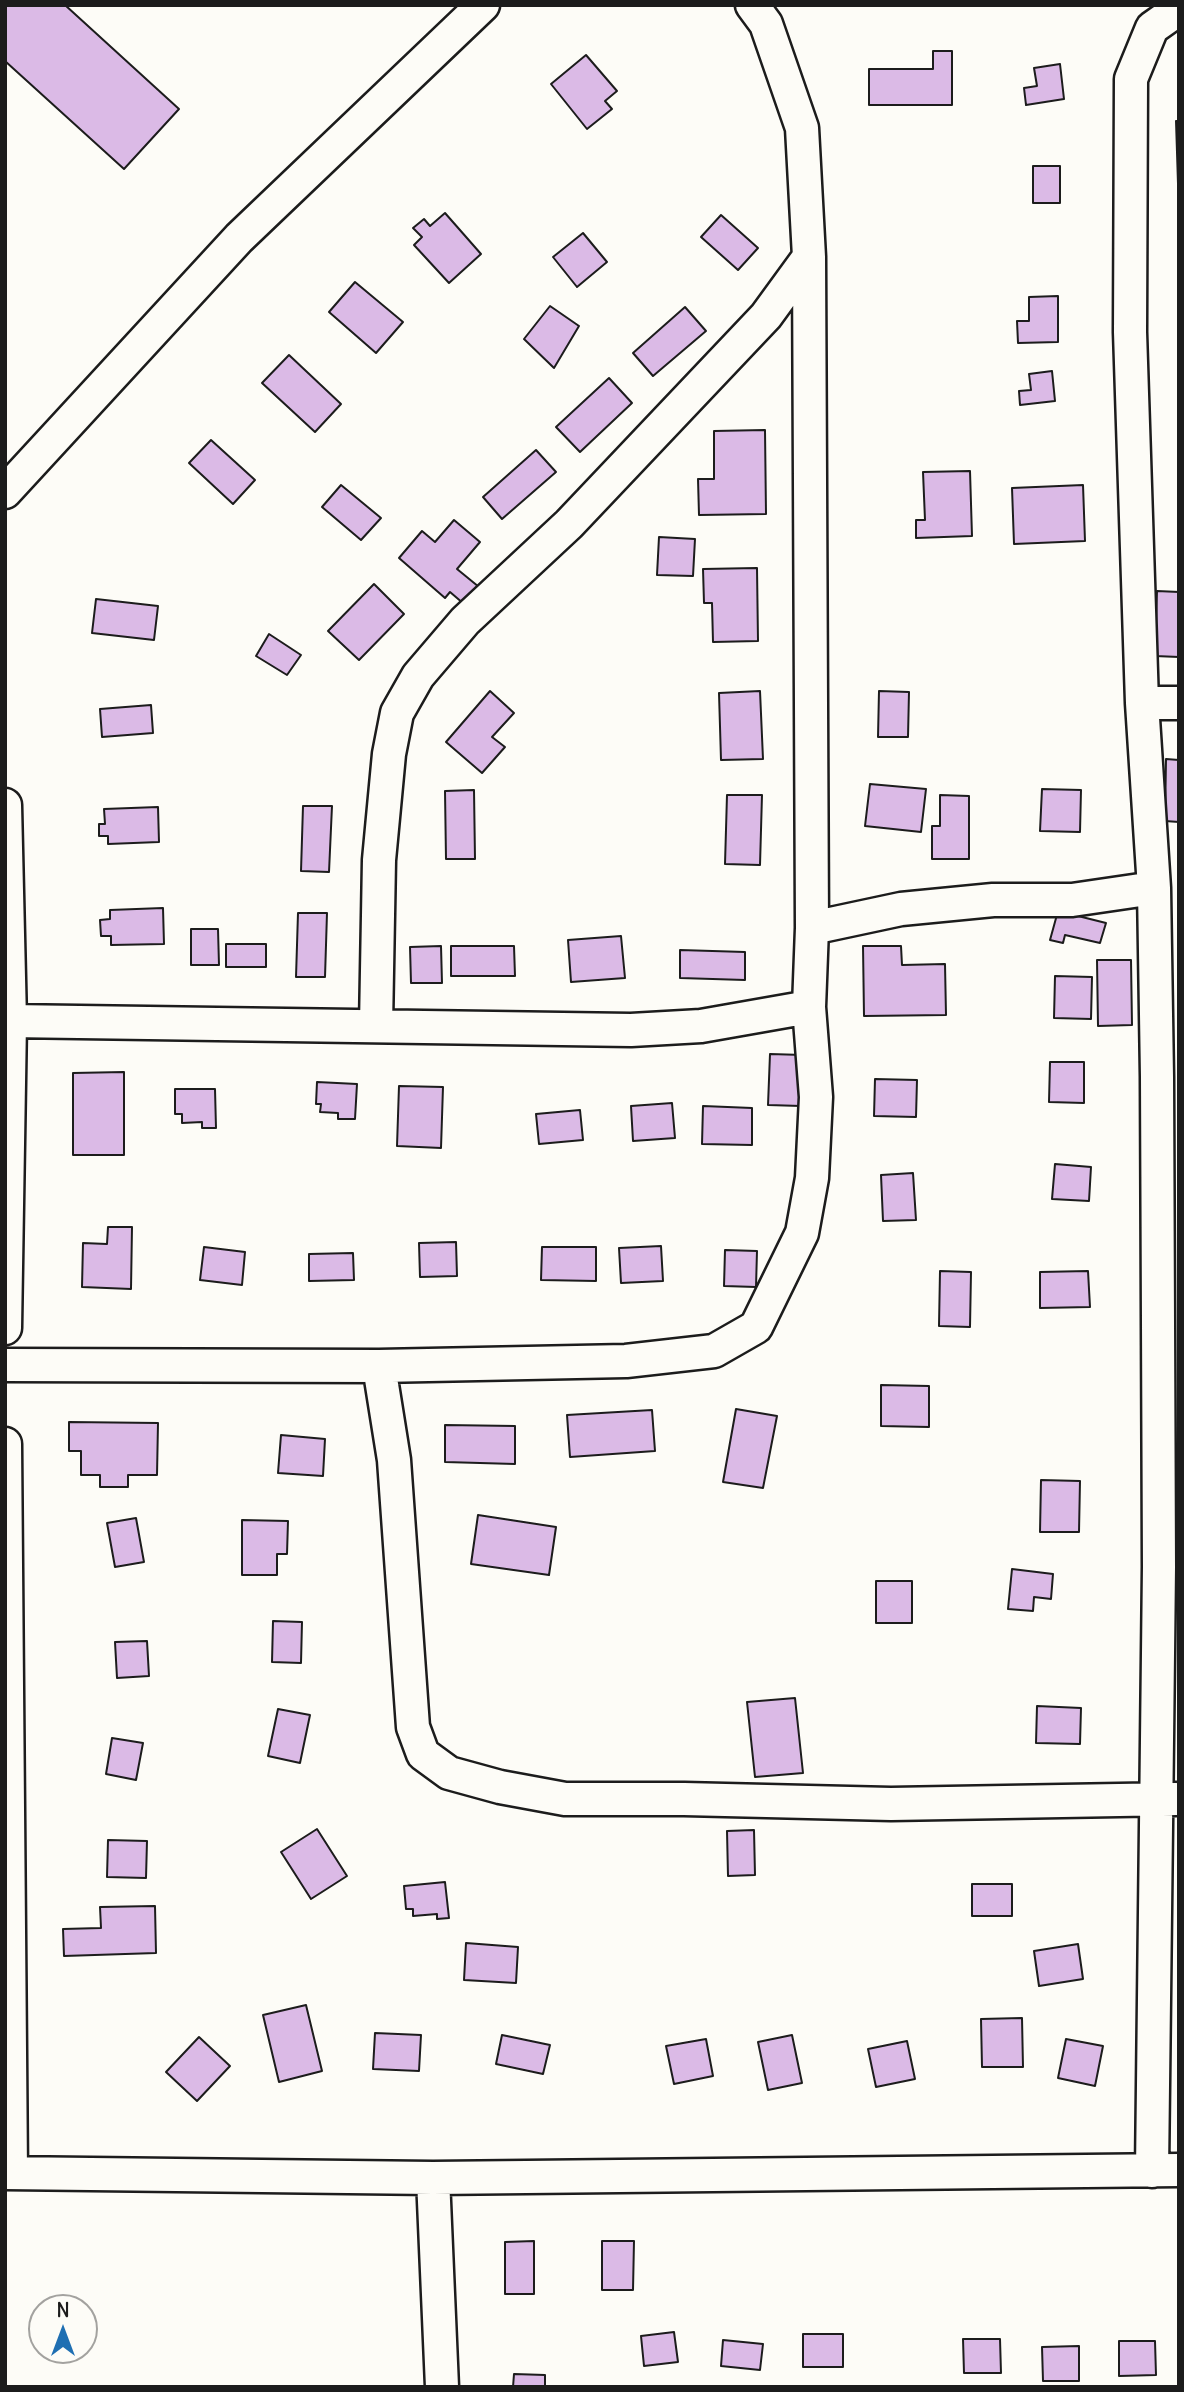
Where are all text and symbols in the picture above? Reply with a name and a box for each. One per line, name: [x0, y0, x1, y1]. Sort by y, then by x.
north arrow: [28, 2294, 98, 2364]
text: N: [56, 2298, 70, 2322]

